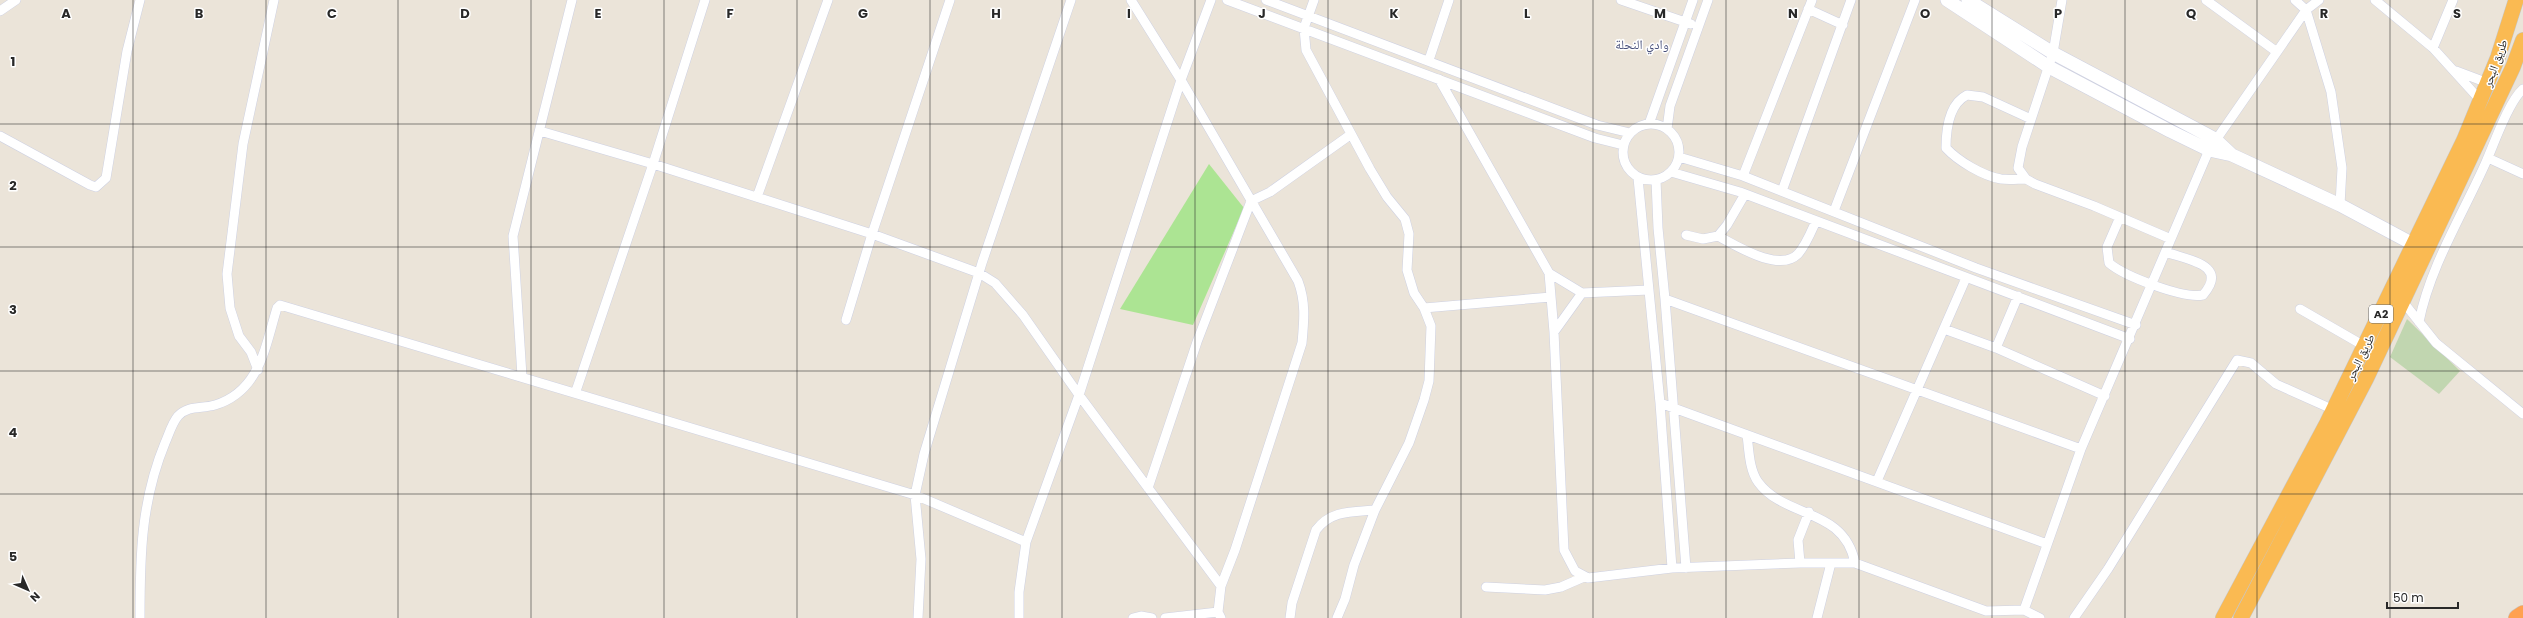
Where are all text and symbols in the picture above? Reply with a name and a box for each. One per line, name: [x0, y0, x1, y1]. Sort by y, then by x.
text: A: [61, 4, 71, 23]
text: B: [195, 4, 204, 23]
text: C: [327, 4, 337, 23]
text: D: [460, 4, 470, 23]
text: E: [594, 4, 602, 23]
text: F: [726, 4, 734, 23]
text: G: [858, 4, 868, 23]
text: H: [991, 4, 1001, 23]
text: I: [1127, 4, 1131, 23]
text: J: [1258, 4, 1266, 23]
text: K: [1389, 4, 1399, 23]
text: L: [1524, 4, 1530, 23]
text: M: [1654, 4, 1666, 23]
text: N: [1788, 4, 1798, 23]
text: O: [1920, 4, 1930, 23]
text: P: [2054, 4, 2062, 23]
text: Q: [2186, 4, 2196, 23]
text: R: [2320, 4, 2328, 23]
text: S: [2453, 4, 2461, 23]
district label: وادي النحلة: [1615, 35, 1669, 55]
street label: طريق البحر: [2478, 37, 2511, 90]
text: 1: [11, 52, 15, 71]
text: 2: [9, 176, 17, 195]
text: 3: [9, 300, 17, 319]
road number: A2: [2369, 305, 2393, 323]
street label: طريق البحر: [2341, 331, 2379, 384]
text: 4: [9, 423, 18, 442]
text: 5: [9, 547, 17, 566]
north arrow: [8, 570, 48, 610]
scale bar: [2387, 584, 2458, 610]
text: N: [26, 588, 44, 606]
text: 50 m: [2393, 589, 2424, 606]

